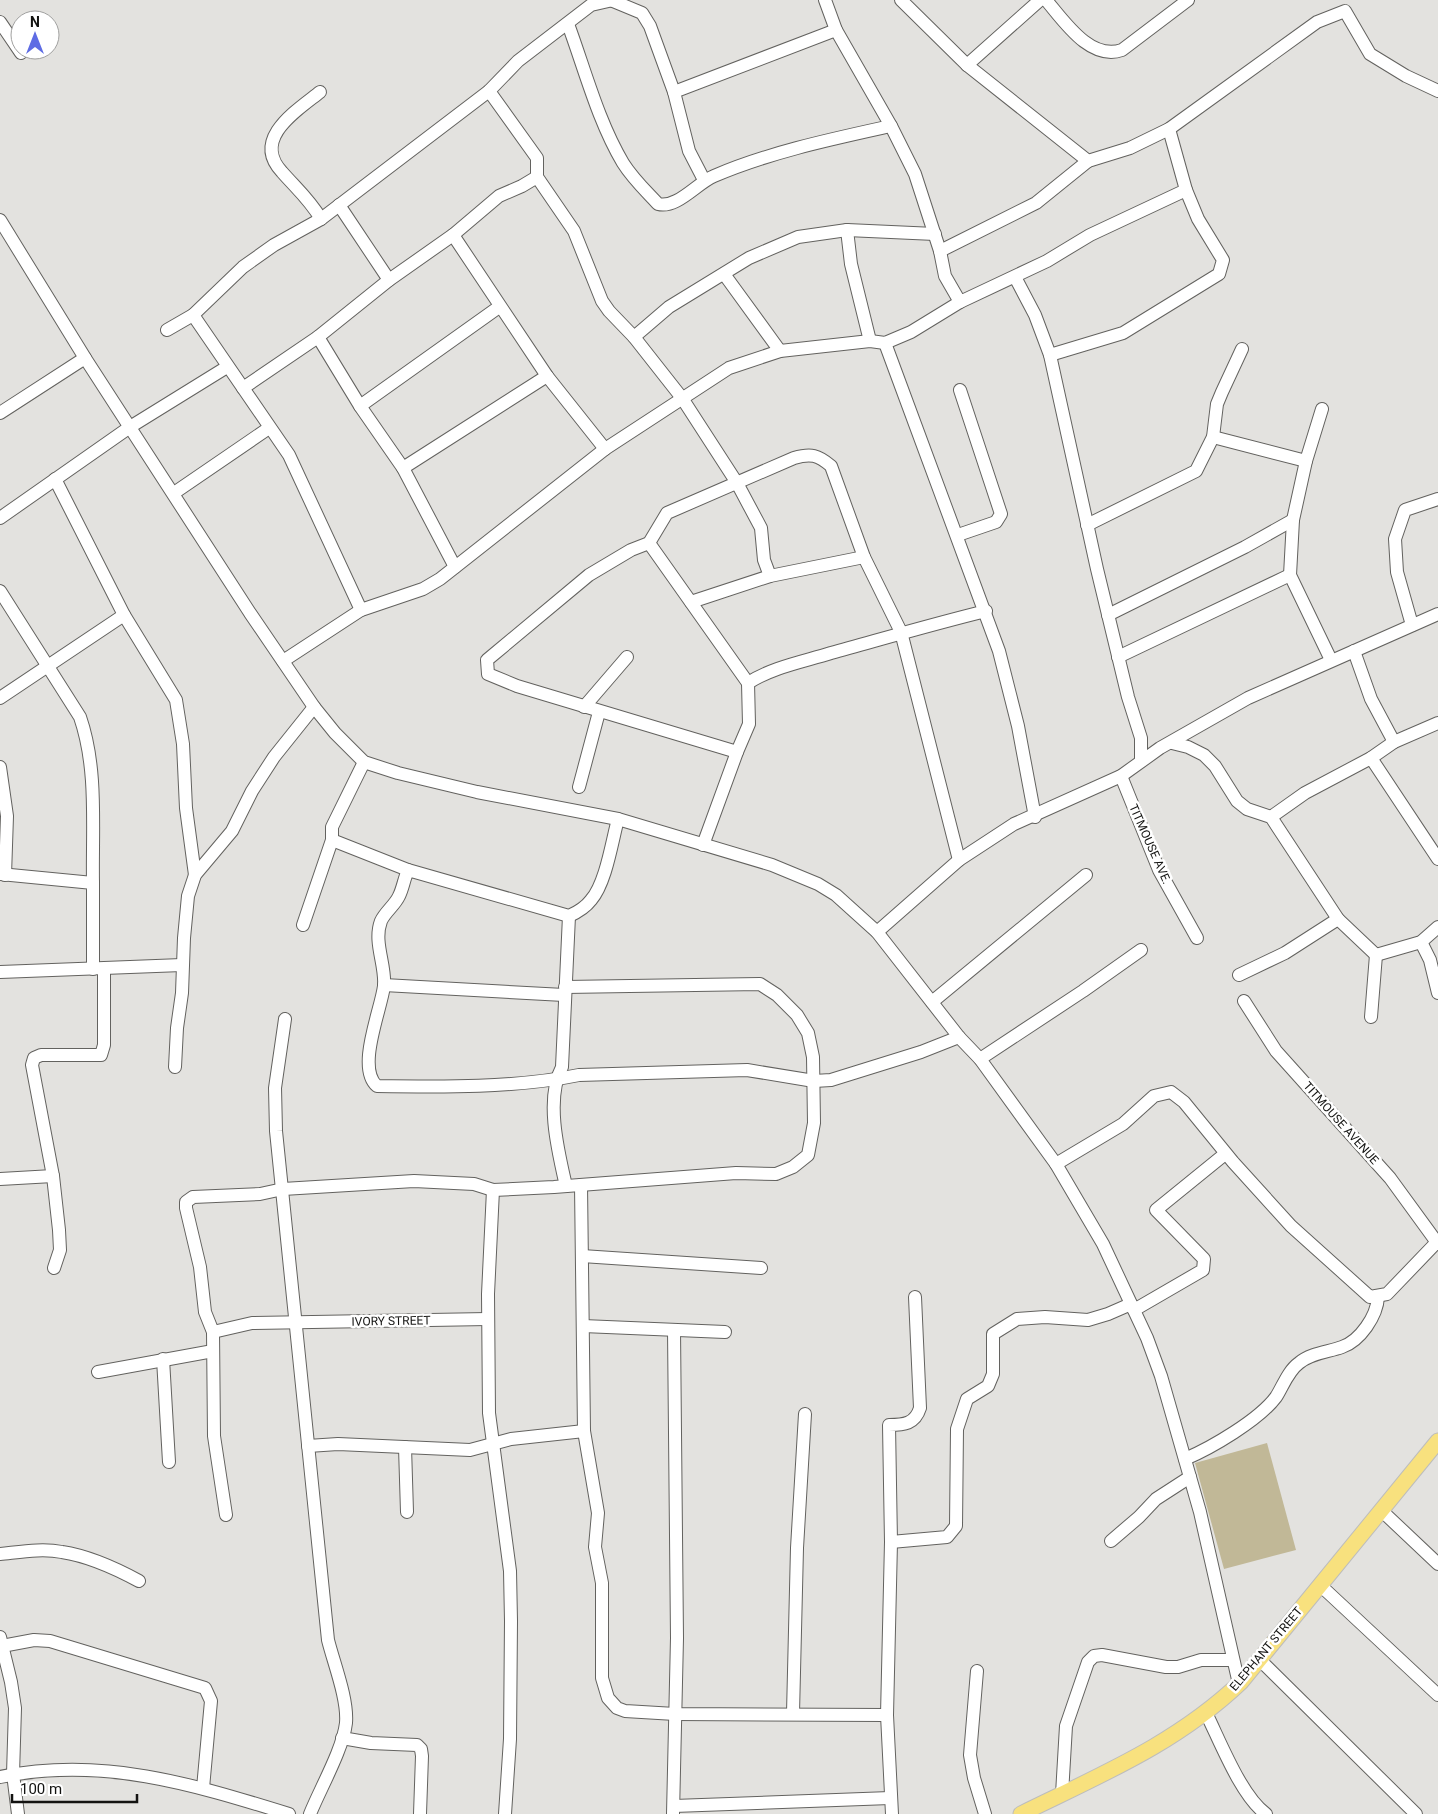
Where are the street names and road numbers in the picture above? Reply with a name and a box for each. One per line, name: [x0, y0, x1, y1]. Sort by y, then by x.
street label: TITMOUSE AVE.: [1126, 802, 1174, 886]
street label: TITMOUSE AVENUE: [1300, 1079, 1382, 1167]
street label: IVORY STREET: [351, 1313, 431, 1329]
street label: ELEPHANT STREET: [1227, 1604, 1305, 1694]

